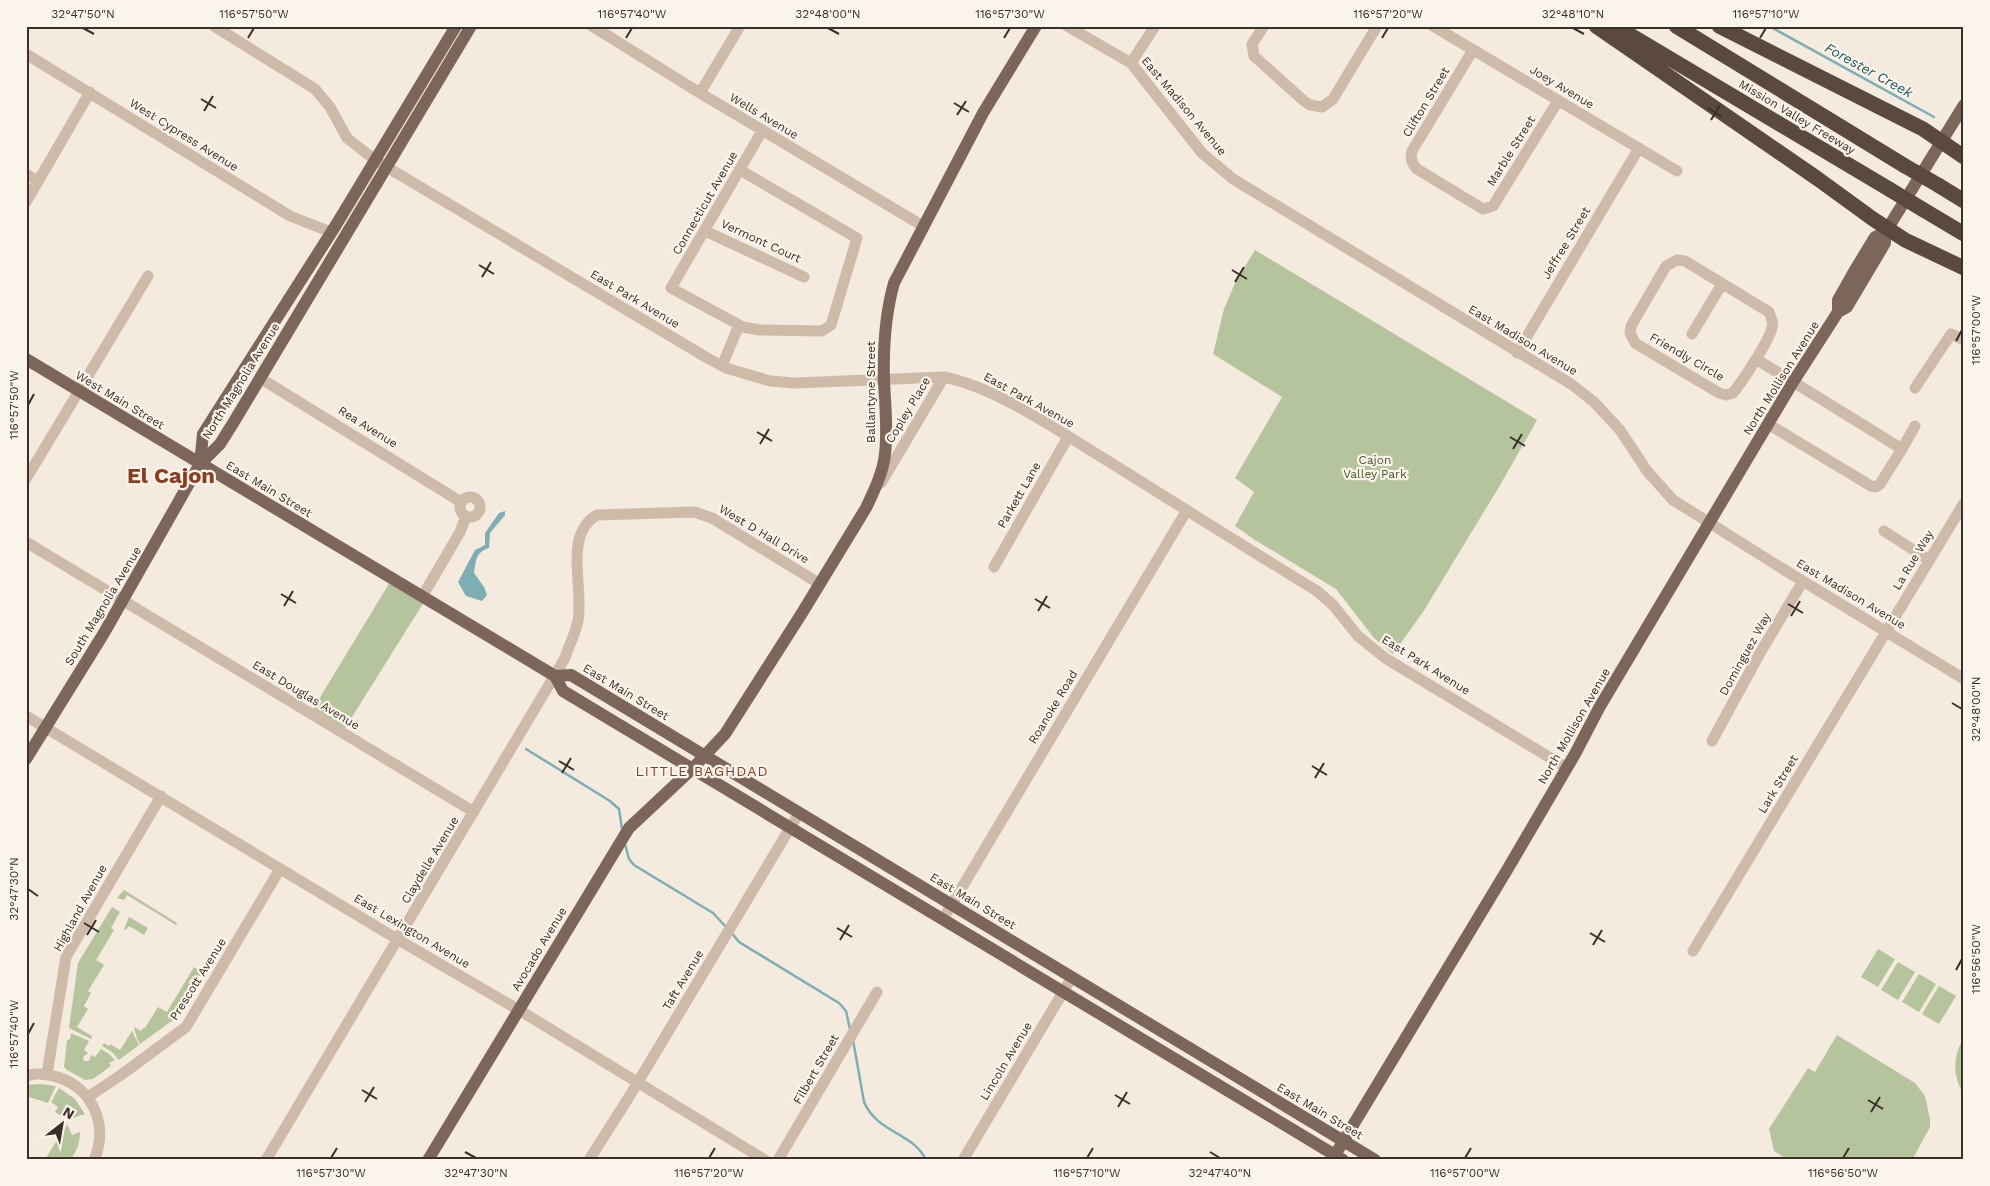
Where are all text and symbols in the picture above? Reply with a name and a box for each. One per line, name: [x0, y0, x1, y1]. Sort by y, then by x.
text: 32°47'50"N: [51, 7, 115, 21]
text: 116°57'50"W: [219, 7, 289, 21]
text: 116°57'40"W: [598, 7, 667, 21]
text: 32°48'00"N: [795, 7, 861, 21]
text: 116°57'30"W: [975, 7, 1045, 21]
text: 116°57'20"W: [1353, 7, 1423, 21]
text: 32°48'10"N: [1542, 7, 1604, 21]
text: 116°57'10"W: [1732, 7, 1800, 21]
water label: Forester Creek: [1822, 39, 1916, 101]
street label: East Madison Avenue: [1139, 54, 1229, 158]
street label: Joey Avenue: [1527, 62, 1597, 112]
street label: Clifton Street: [1400, 64, 1452, 140]
street label: Mission Valley Freeway: [1736, 77, 1858, 158]
street label: Wells Avenue: [727, 90, 801, 142]
street label: West Cypress Avenue: [127, 96, 241, 174]
street label: Marble Street: [1484, 113, 1538, 189]
street label: Connecticut Avenue: [670, 149, 740, 257]
street label: Jeffree Street: [1539, 204, 1593, 282]
street label: Vermont Court: [719, 216, 803, 266]
street label: East Park Avenue: [588, 267, 682, 331]
text: 116°57'00"W: [1969, 295, 1983, 365]
street label: East Madison Avenue: [1466, 302, 1580, 378]
street label: North Mollison Avenue: [1740, 318, 1822, 438]
street label: North Magnolia Avenue: [199, 320, 283, 442]
street label: Friendly Circle: [1647, 330, 1727, 384]
street label: Ballantyne Street: [864, 341, 878, 443]
street label: West Main Street: [73, 368, 167, 432]
street label: East Park Avenue: [981, 369, 1077, 431]
text: 116°57'50"W: [7, 370, 21, 440]
street label: Copley Place: [883, 374, 933, 446]
street label: Rea Avenue: [336, 403, 400, 451]
park label: Cajon Valley Park: [1343, 453, 1407, 481]
street label: East Main Street: [224, 458, 314, 520]
street label: Parkett Lane: [994, 459, 1044, 531]
district label: El Cajon: [127, 463, 215, 488]
street label: West D Hall Drive: [716, 502, 812, 566]
street label: La Rue Way: [1890, 527, 1937, 593]
street label: South Magnolia Avenue: [62, 544, 144, 668]
street label: East Madison Avenue: [1794, 556, 1908, 632]
street label: Dominguez Way: [1716, 609, 1774, 698]
street label: East Park Avenue: [1379, 632, 1473, 698]
street label: East Douglas Avenue: [250, 657, 362, 733]
street label: East Main Street: [581, 661, 671, 723]
street label: North Mollison Avenue: [1535, 665, 1613, 787]
street label: Roanoke Road: [1026, 668, 1080, 746]
text: 32°48'00"N: [1969, 676, 1983, 742]
street label: Lark Street: [1755, 752, 1801, 816]
district label: LITTLE BAGHDAD: [636, 763, 768, 779]
street label: Claydelle Avenue: [398, 814, 462, 906]
text: 32°47'30"N: [7, 857, 21, 921]
street label: Highland Avenue: [50, 862, 110, 954]
street label: East Main Street: [928, 870, 1018, 932]
street label: East Lexington Avenue: [352, 891, 473, 971]
street label: Avocado Avenue: [508, 905, 570, 993]
text: 116°56'50"W: [1969, 923, 1983, 994]
street label: Prescott Avenue: [167, 935, 229, 1023]
street label: Taft Avenue: [659, 947, 707, 1013]
text: 116°57'40"W: [7, 999, 21, 1068]
street label: Lincoln Avenue: [977, 1019, 1035, 1103]
street label: Filbert Street: [790, 1032, 842, 1106]
street label: East Main Street: [1275, 1080, 1365, 1142]
north arrow: [38, 1098, 88, 1148]
text: N: [60, 1103, 77, 1122]
text: 116°57'30"W: [296, 1166, 366, 1180]
text: 32°47'30"N: [444, 1166, 508, 1180]
text: 116°57'20"W: [674, 1166, 744, 1180]
text: 116°57'10"W: [1053, 1166, 1121, 1180]
text: 32°47'40"N: [1189, 1166, 1251, 1180]
text: 116°57'00"W: [1430, 1166, 1500, 1180]
text: 116°56'50"W: [1808, 1166, 1879, 1180]

